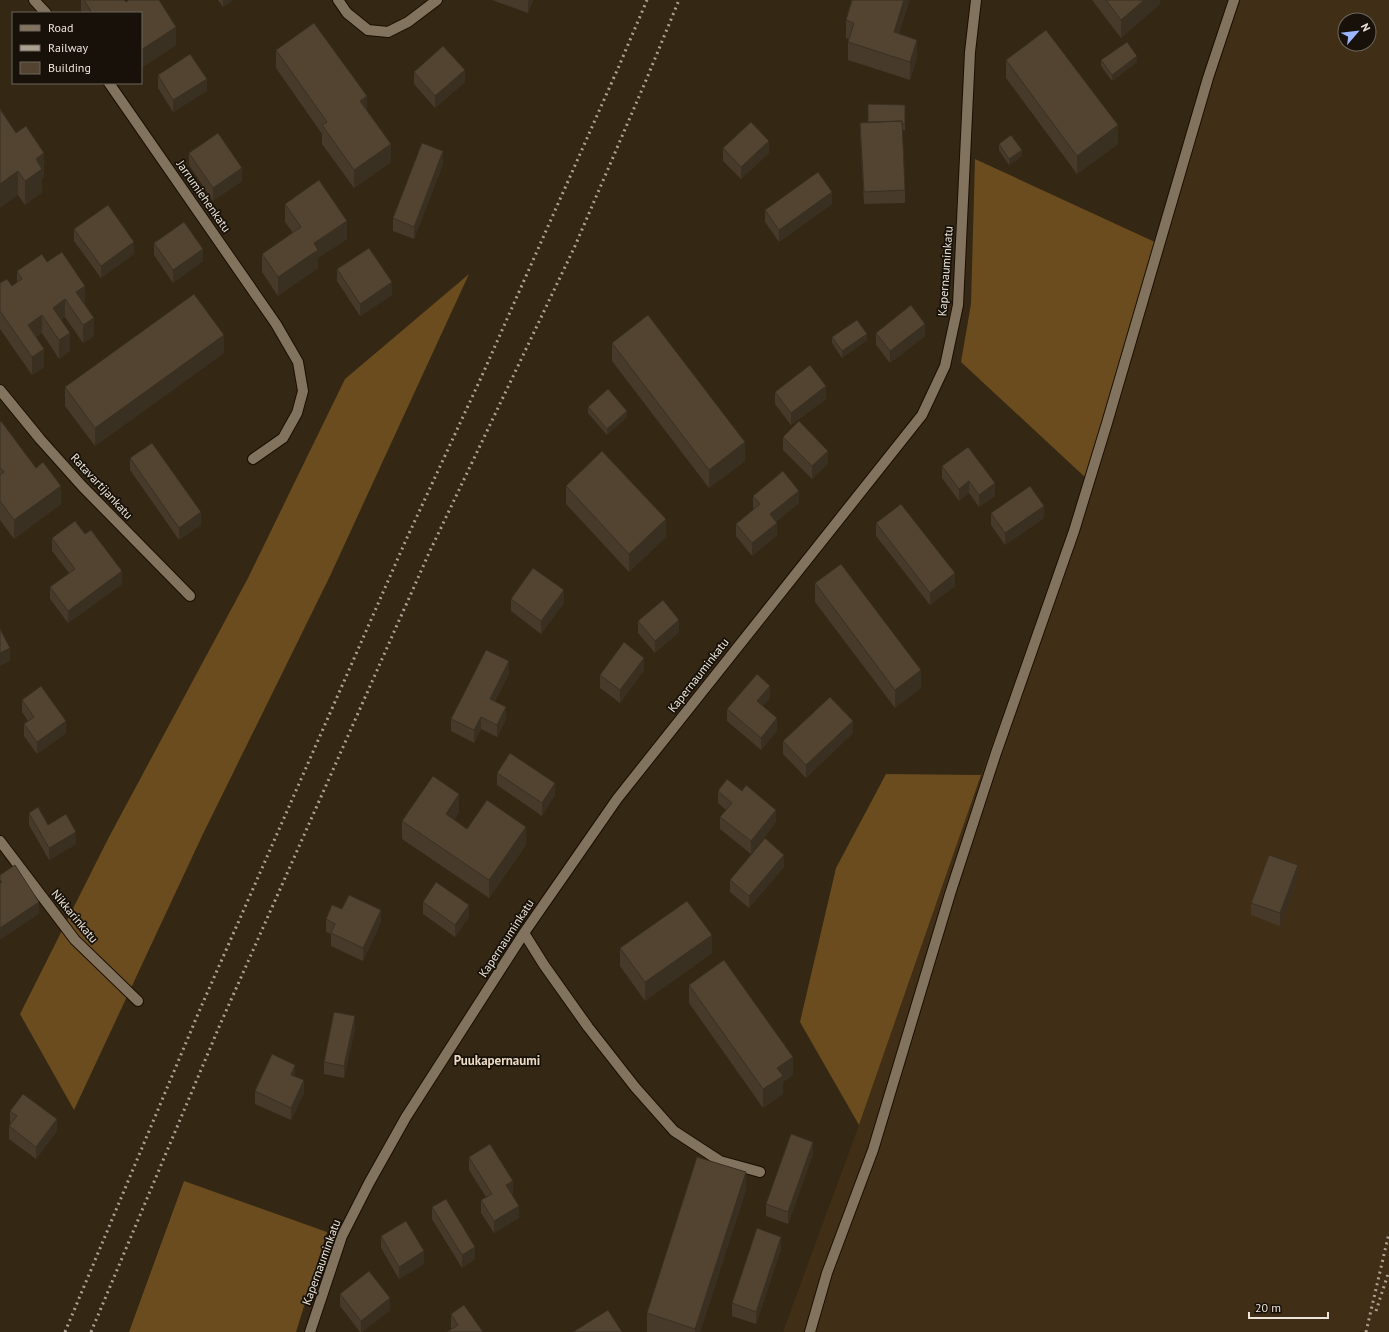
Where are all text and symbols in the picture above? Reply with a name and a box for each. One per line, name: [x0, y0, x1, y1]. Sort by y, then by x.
legend: [12, 12, 142, 84]
north arrow: [1337, 12, 1377, 52]
text: Road: [48, 20, 73, 35]
text: N: [1358, 21, 1374, 34]
text: Railway: [48, 40, 88, 55]
text: Building: [48, 60, 91, 75]
street label: Jarrumiehenkatu: [173, 156, 234, 235]
street label: Kapernauminkatu: [934, 225, 956, 317]
street label: Ratavartijankatu: [68, 450, 136, 522]
street label: Kapernauminkatu: [664, 635, 732, 715]
street label: Nikkarinkatu: [48, 886, 102, 946]
street label: Kapernauminkatu: [475, 896, 537, 980]
district label: Puukapernaumi: [454, 1052, 540, 1069]
street label: Kapernauminkatu: [298, 1217, 344, 1307]
scale bar: [1249, 1294, 1328, 1320]
text: 20 m: [1255, 1300, 1281, 1315]

